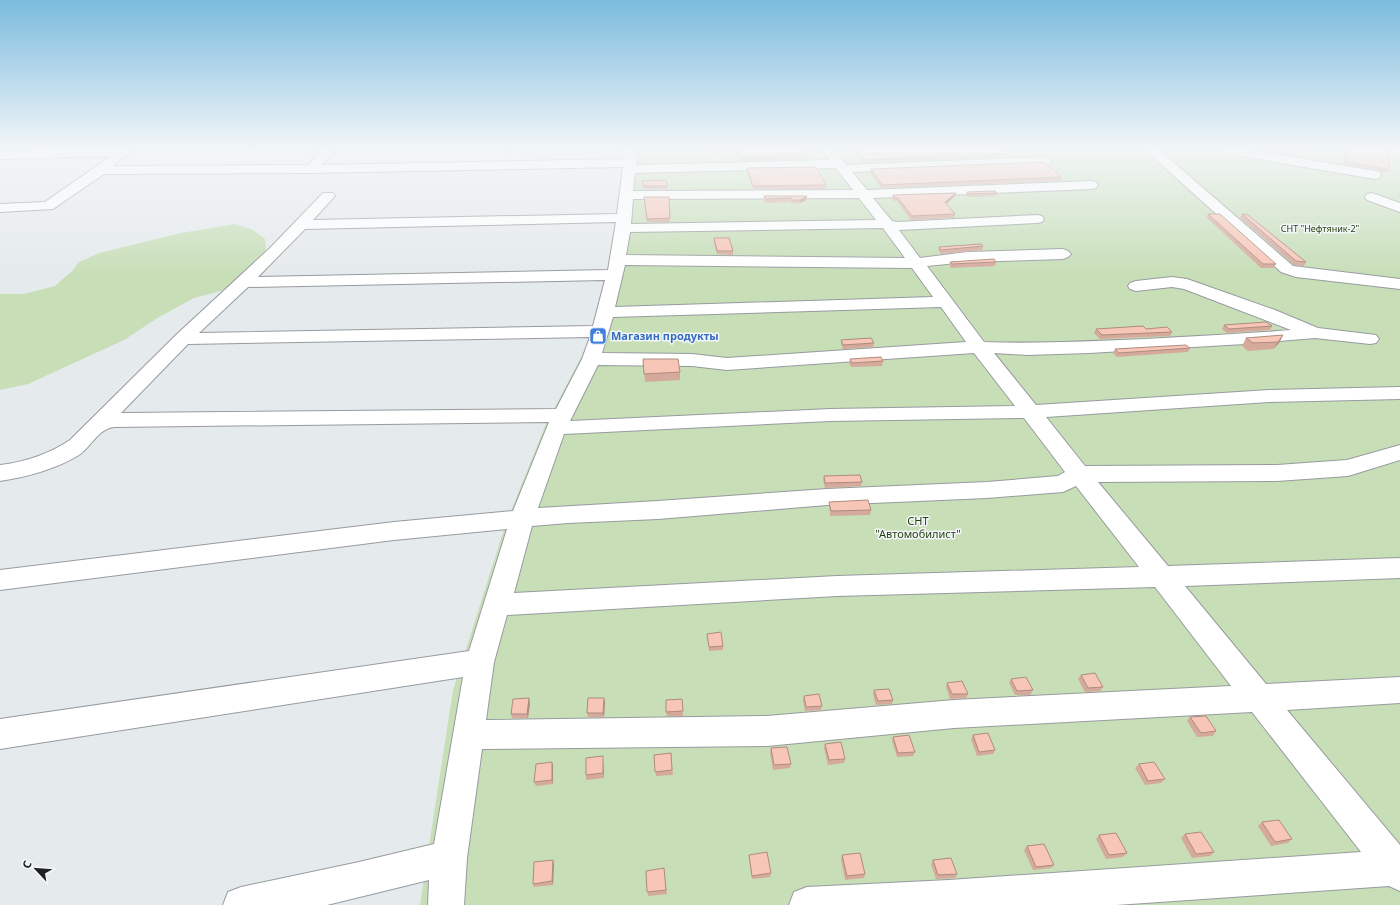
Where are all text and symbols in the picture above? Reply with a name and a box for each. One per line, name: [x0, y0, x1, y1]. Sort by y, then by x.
park label: СНТ "Нефтяник-2": [1281, 222, 1360, 235]
shop icon: Магазин продукты: [588, 326, 608, 346]
place label: Магазин продукты: [611, 328, 719, 343]
park label: СНТ "Автомобилист": [875, 513, 961, 541]
north arrow: [16, 849, 56, 889]
text: С: [18, 858, 35, 871]

